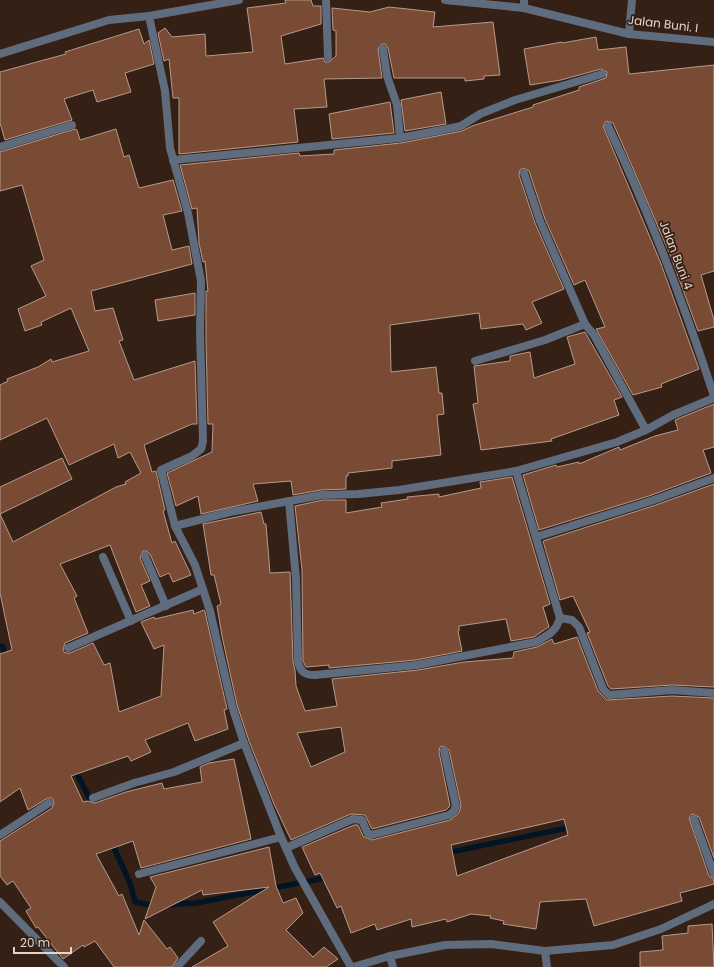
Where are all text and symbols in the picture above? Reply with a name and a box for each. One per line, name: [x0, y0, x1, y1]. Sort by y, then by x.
street label: Jalan Buni. I: [627, 11, 699, 36]
street label: Jalan Buni 4: [655, 218, 698, 292]
scale bar: [14, 929, 71, 955]
text: 20 m: [20, 934, 50, 951]

